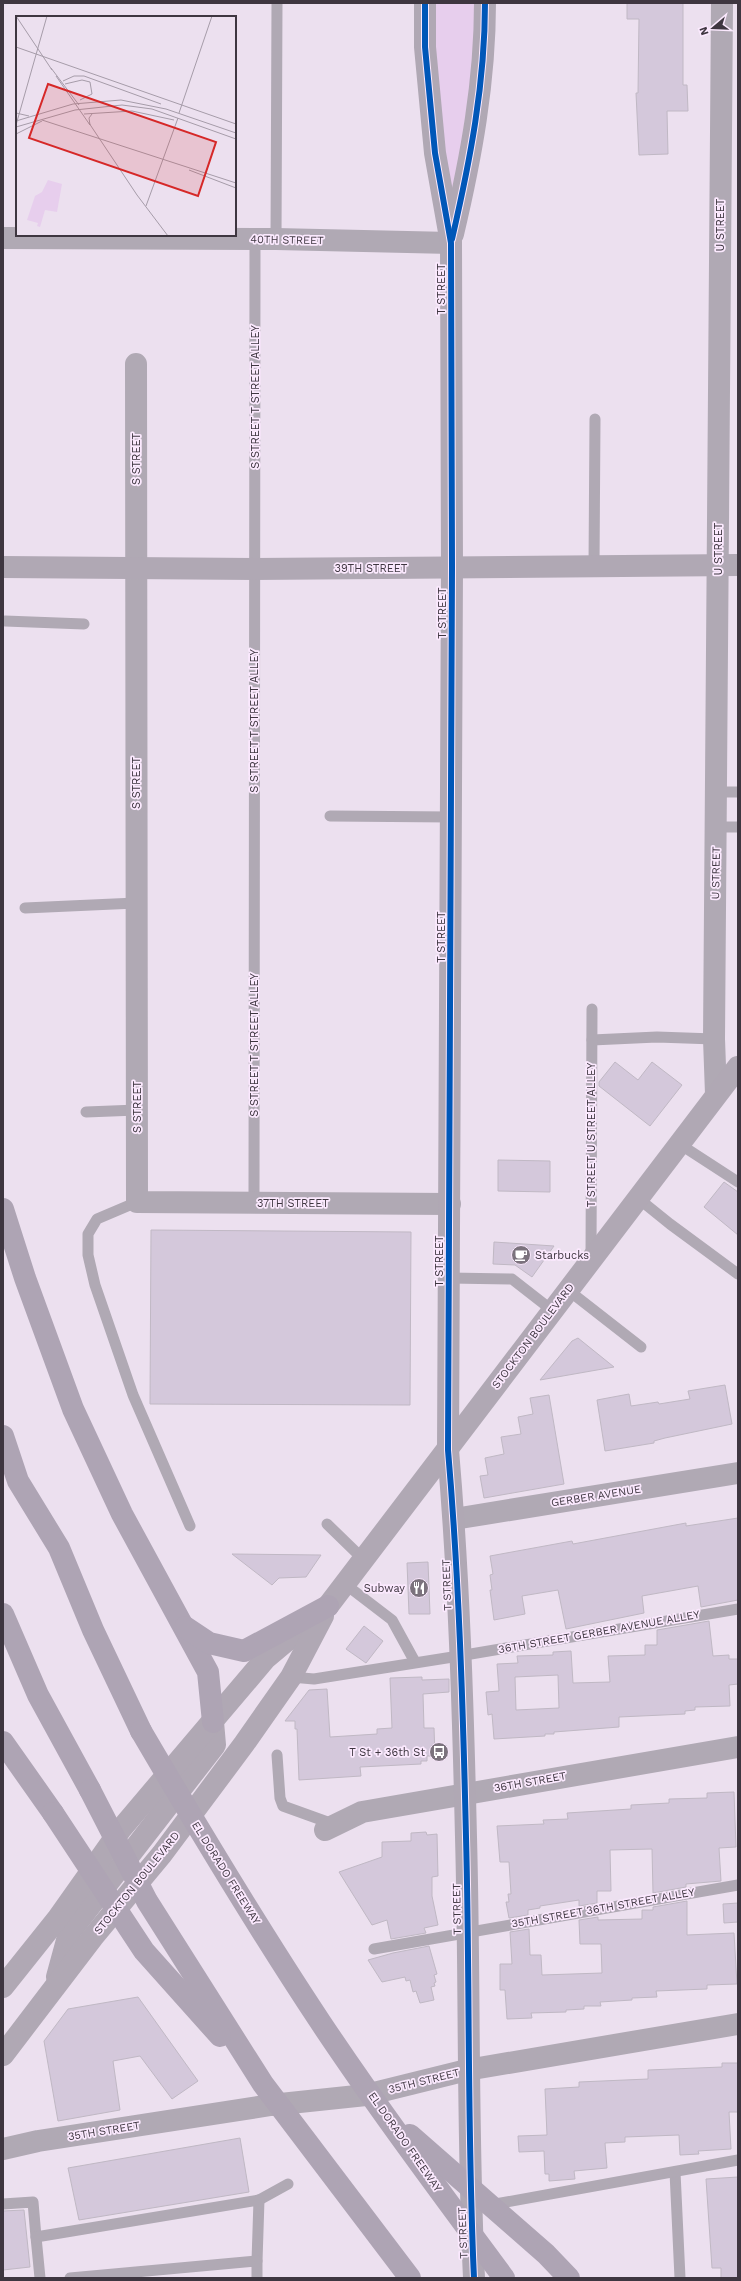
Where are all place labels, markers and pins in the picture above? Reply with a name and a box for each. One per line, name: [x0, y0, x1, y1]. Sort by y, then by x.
cafe icon: Starbucks: [510, 1244, 532, 1266]
place label: Starbucks: [535, 1249, 589, 1262]
restaurant icon: Subway: [408, 1577, 430, 1599]
place label: Subway: [364, 1582, 405, 1595]
bus stop icon: T St + 36th St: [428, 1741, 450, 1763]
place label: T St + 36th St: [349, 1746, 425, 1759]

